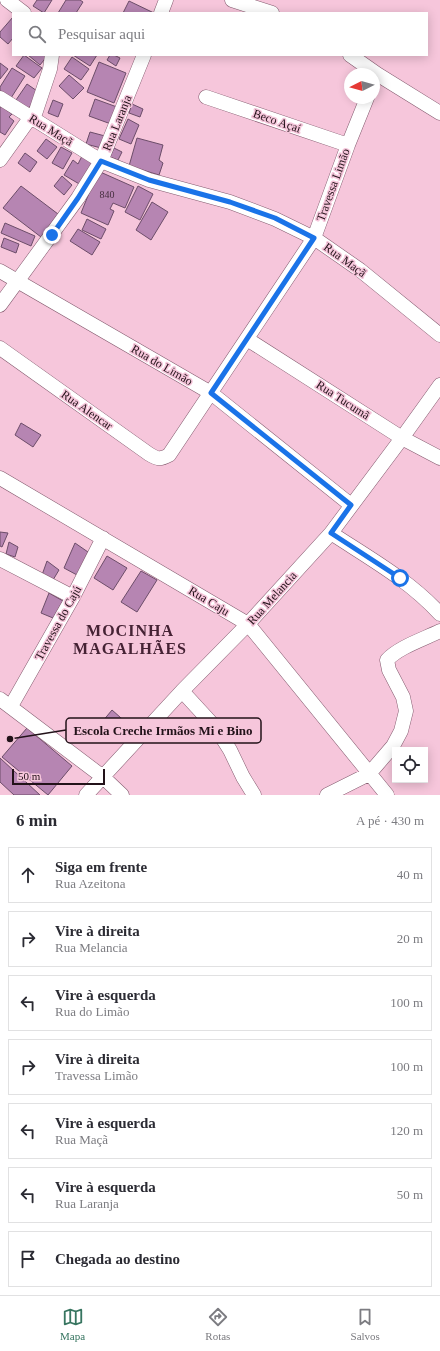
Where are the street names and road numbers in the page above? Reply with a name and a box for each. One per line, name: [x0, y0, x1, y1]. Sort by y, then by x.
street label: Rua Laranja: [99, 92, 135, 153]
street label: Beco Açaí: [251, 106, 303, 136]
street label: Rua Maçã: [27, 111, 76, 149]
street label: Travessa Limão: [313, 147, 353, 223]
street label: Rua Maçã: [321, 240, 369, 280]
street label: Rua do Limão: [129, 342, 195, 388]
street label: Rua Tucumã: [314, 378, 373, 423]
street label: Rua Alencar: [59, 387, 115, 433]
street label: Rua Melancia: [244, 568, 300, 628]
street label: Travessa do Cajú: [32, 583, 84, 663]
street label: Rua Caju: [186, 583, 232, 619]

